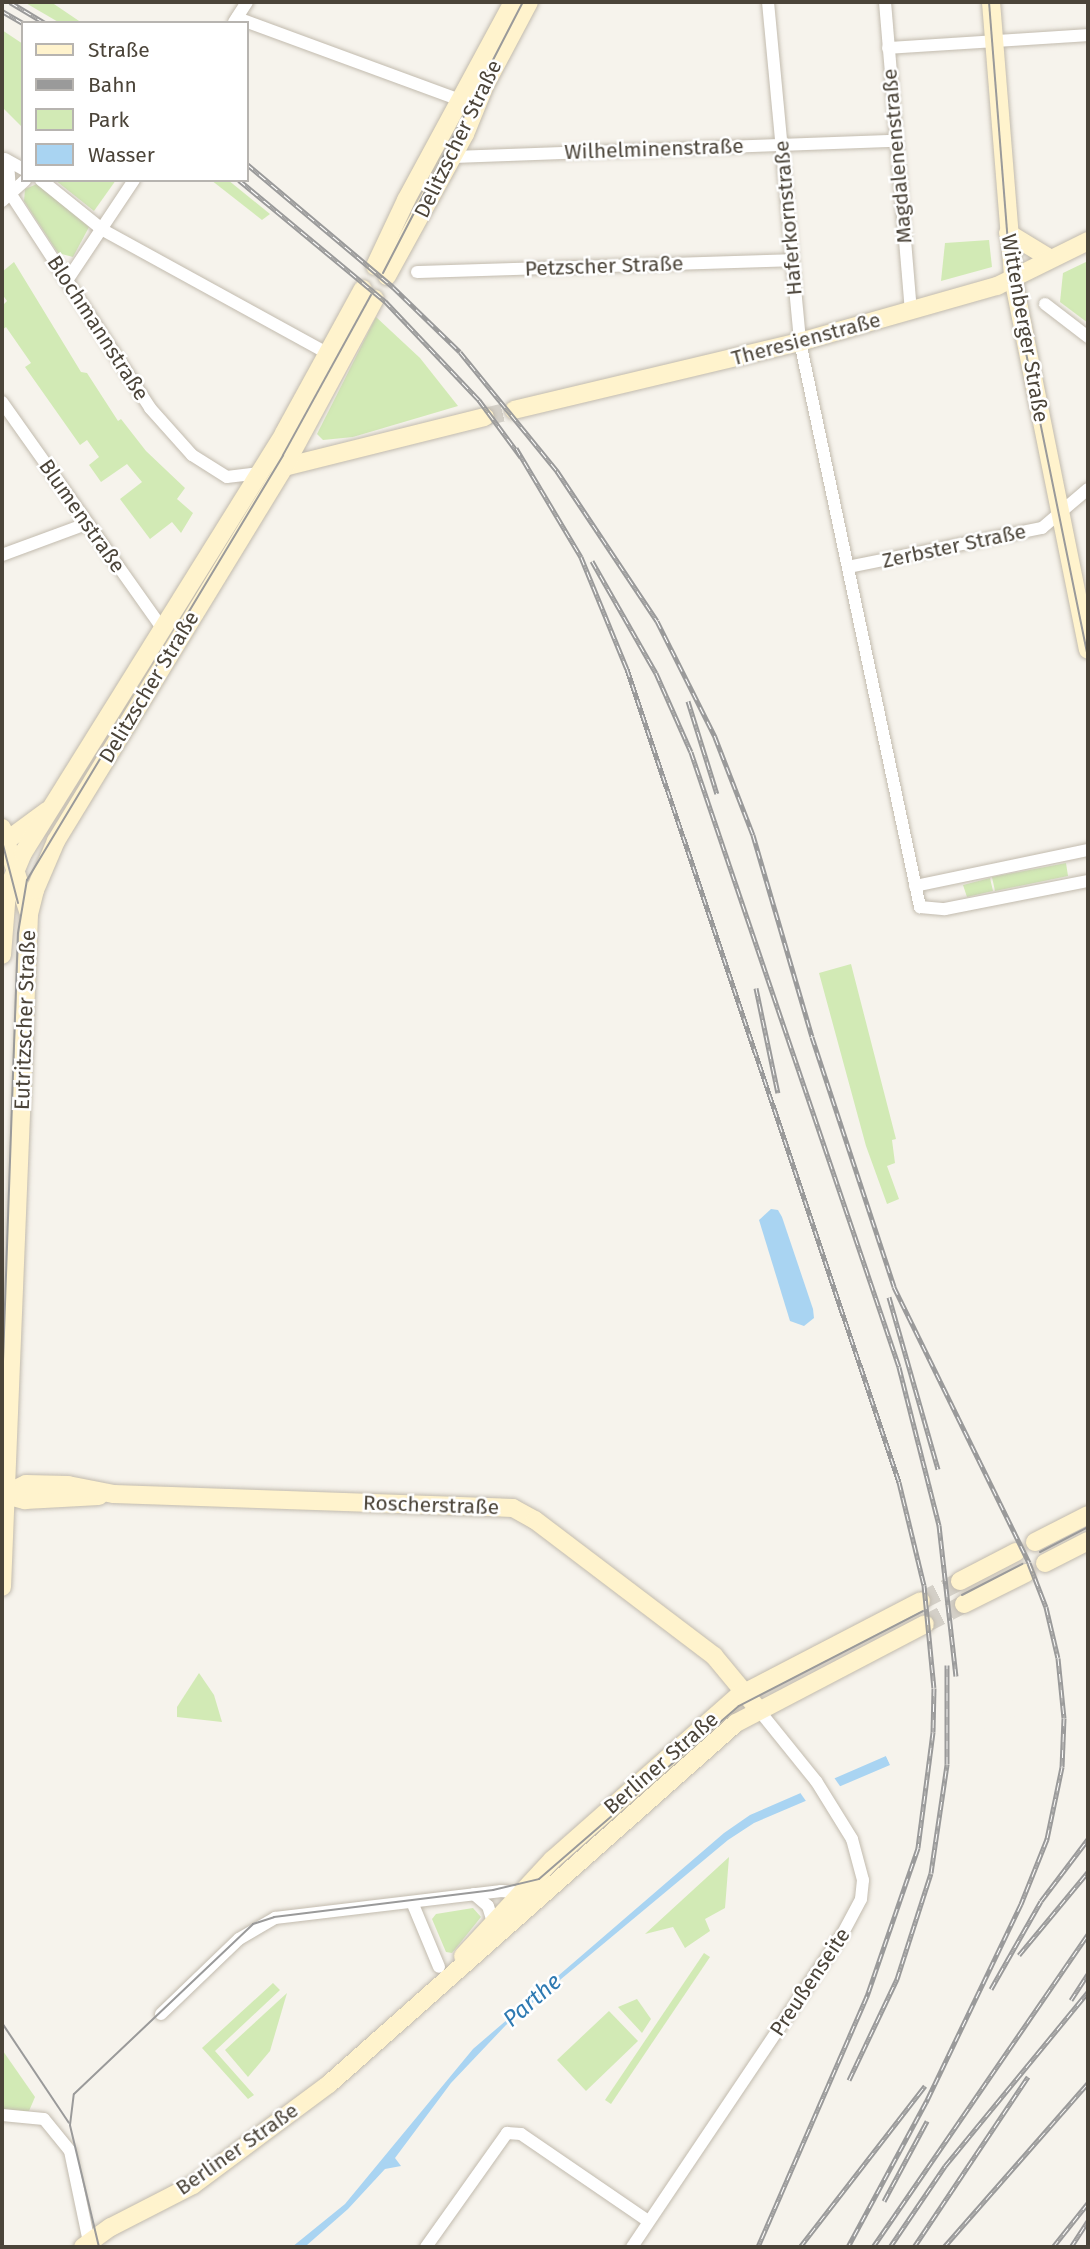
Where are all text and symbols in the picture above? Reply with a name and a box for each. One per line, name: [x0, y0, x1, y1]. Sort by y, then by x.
legend: [21, 21, 248, 182]
text: Straße: [88, 37, 150, 63]
street label: Delitzscher Straße: [409, 56, 507, 222]
street label: Magdalenenstraße: [877, 67, 917, 245]
text: Bahn: [88, 72, 137, 98]
text: Park: [88, 107, 129, 133]
street label: Wilhelminenstraße: [564, 133, 744, 165]
street label: Haferkornstraße: [769, 139, 807, 297]
text: Wasser: [88, 142, 155, 168]
street label: Wittenberger Straße: [996, 232, 1054, 424]
street label: Blochmannstraße: [42, 251, 154, 405]
street label: Petzscher Straße: [524, 251, 684, 281]
street label: Theresienstraße: [729, 307, 883, 371]
street label: Blumenstraße: [34, 454, 130, 578]
street label: Zerbster Straße: [880, 518, 1028, 574]
street label: Delitzscher Straße: [94, 607, 204, 767]
street label: Eutritzscher Straße: [9, 929, 41, 1111]
street label: Roscherstraße: [363, 1490, 499, 1520]
street label: Berliner Straße: [599, 1706, 723, 1820]
street label: Preußenseite: [765, 1923, 855, 2041]
water label: Parthe: [497, 1967, 567, 2033]
street label: Berliner Straße: [171, 2098, 303, 2200]

